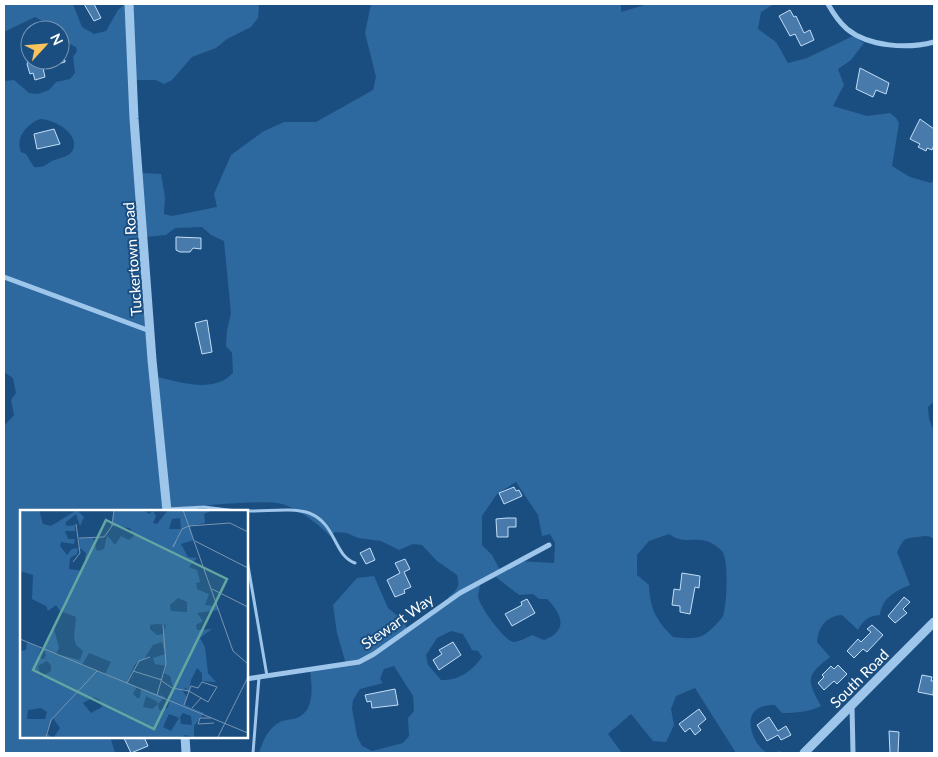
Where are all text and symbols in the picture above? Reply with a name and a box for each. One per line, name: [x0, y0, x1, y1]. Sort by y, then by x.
north arrow: [20, 20, 70, 70]
text: N: [47, 31, 67, 48]
street label: Tuckertown Road: [119, 201, 145, 317]
inset map: [20, 510, 248, 737]
street label: Stewart Way: [357, 589, 437, 653]
street label: South Road: [826, 645, 892, 711]

